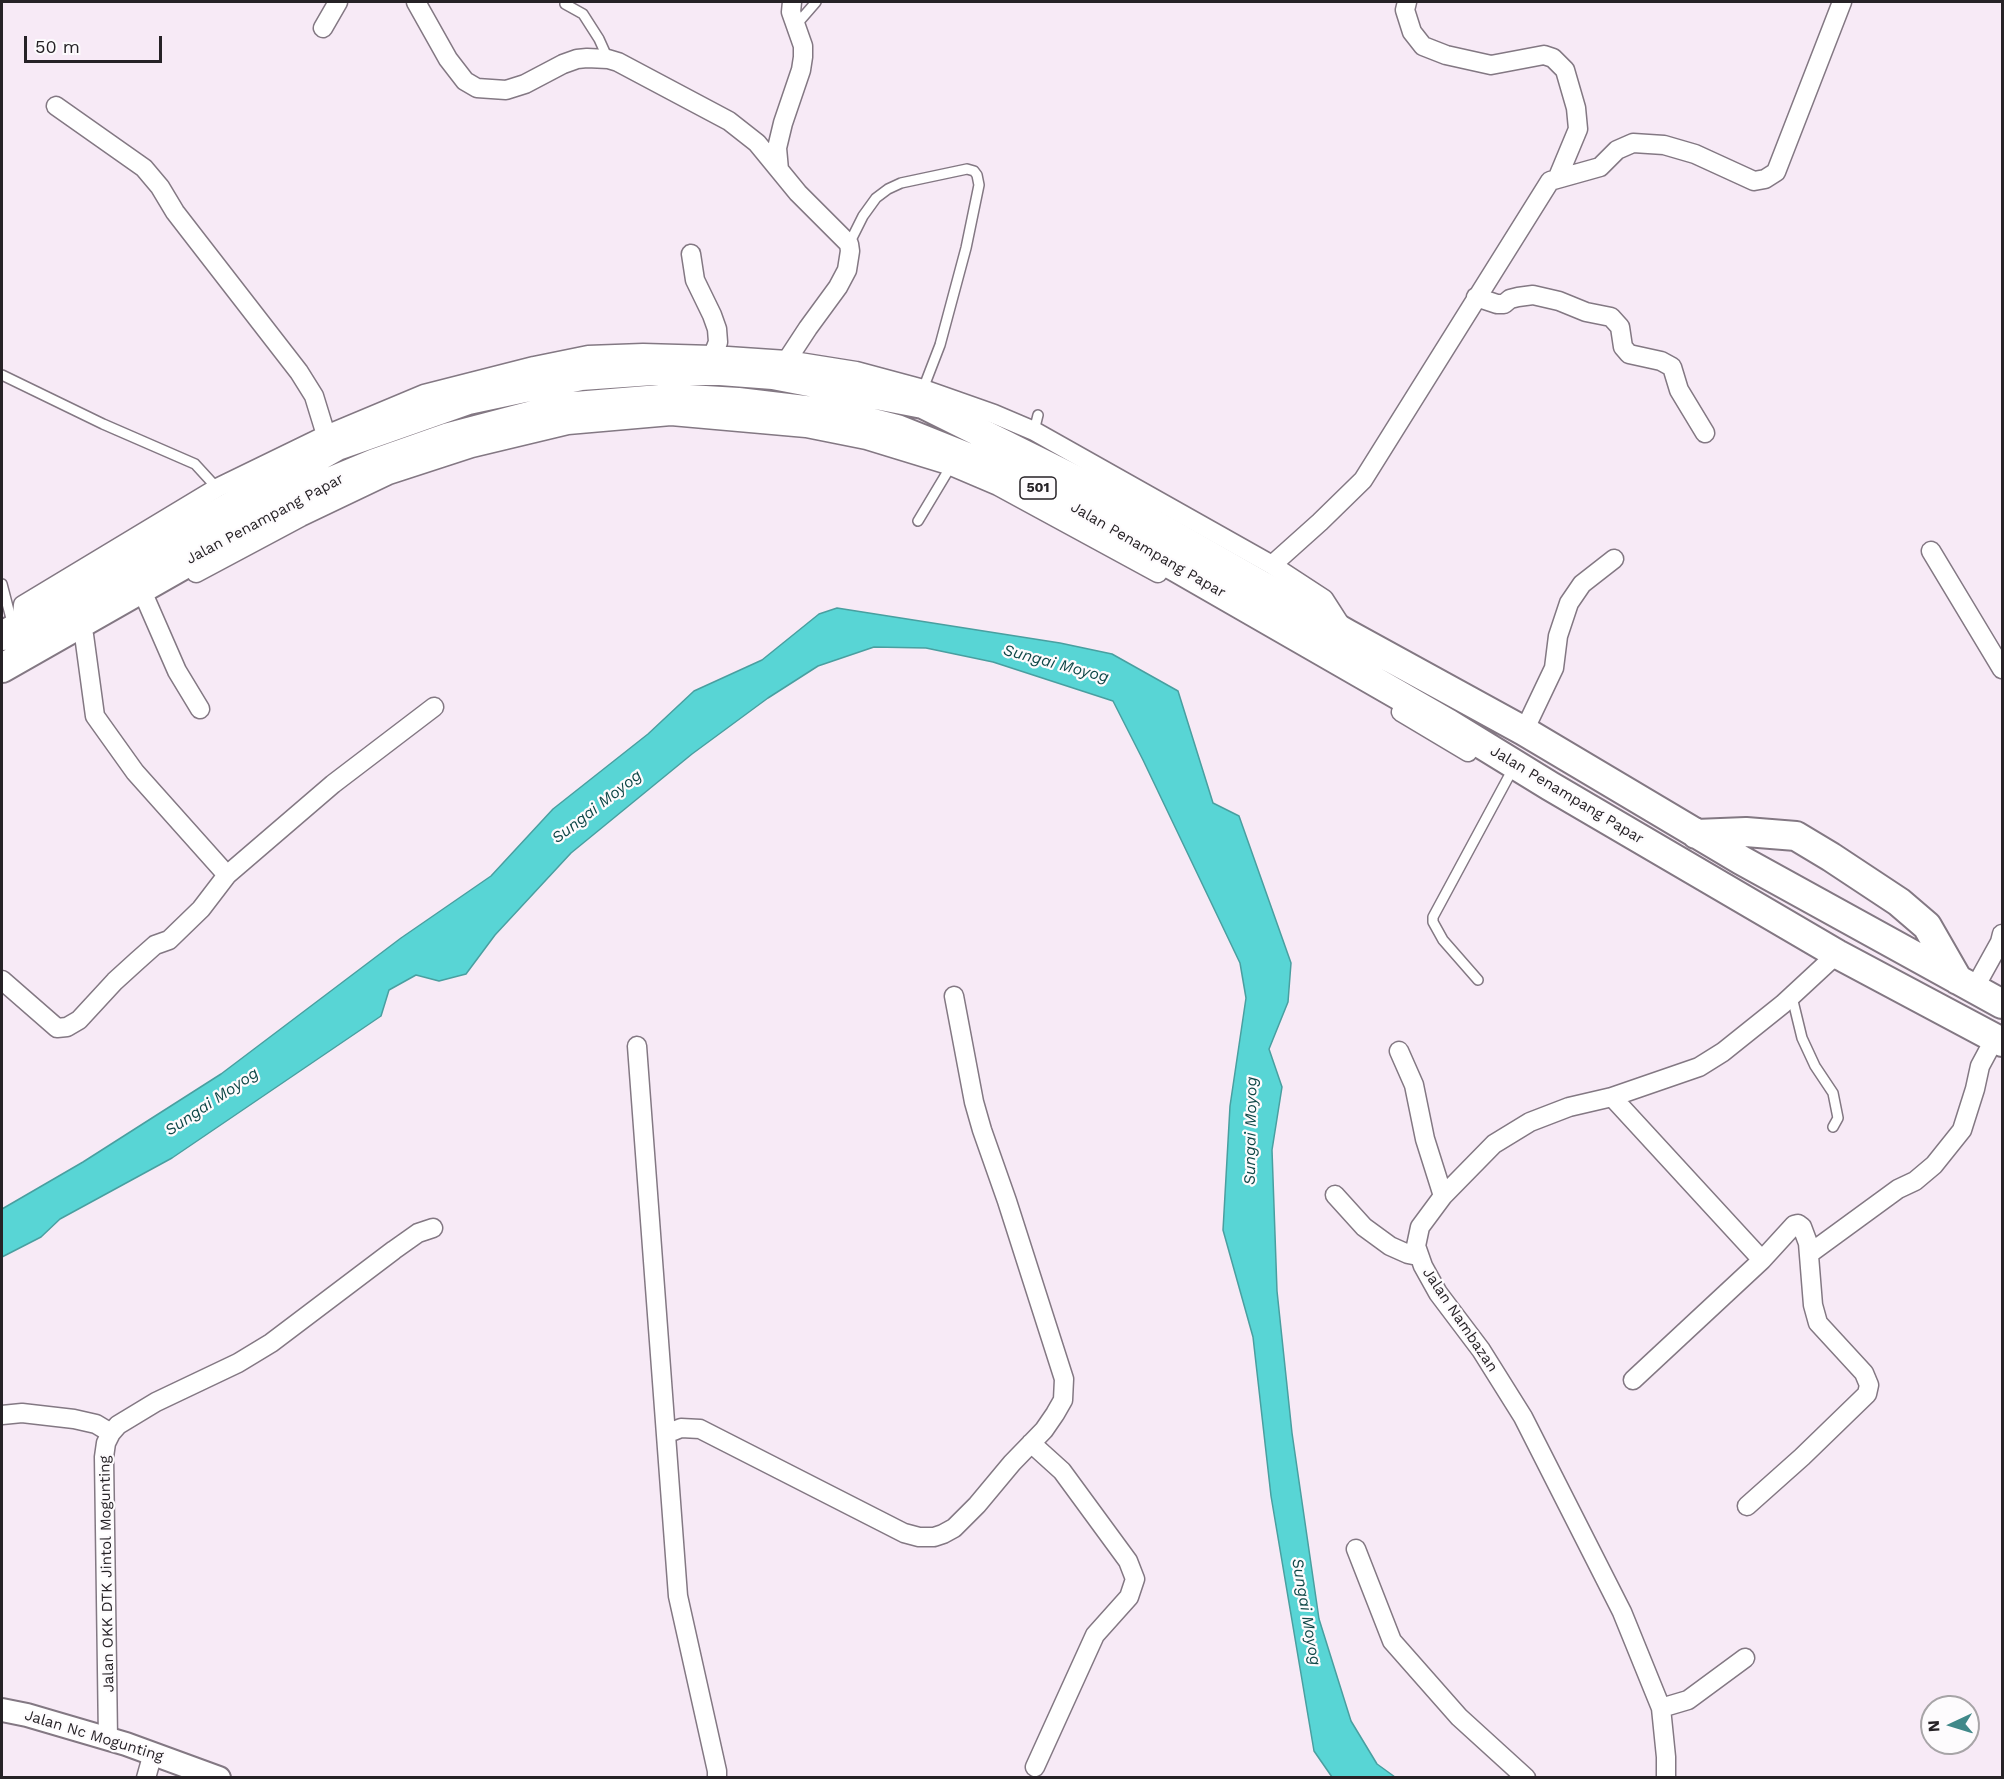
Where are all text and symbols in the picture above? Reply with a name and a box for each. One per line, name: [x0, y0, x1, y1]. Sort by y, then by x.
scale bar: [27, 24, 165, 62]
text: 50 m: [35, 36, 80, 57]
street label: Jalan Penampang Papar: [183, 470, 347, 568]
road number: 501: [1020, 477, 1056, 499]
street label: Jalan Penampang Papar: [1067, 498, 1229, 602]
water label: Sungai Moyog: [1001, 641, 1111, 687]
street label: Jalan Penampang Papar: [1487, 742, 1647, 848]
water label: Sungai Moyog: [548, 766, 646, 848]
water label: Sungai Moyog: [162, 1064, 262, 1140]
water label: Sungai Moyog: [1240, 1077, 1262, 1185]
street label: Jalan Nambazan: [1419, 1265, 1501, 1375]
street label: Jalan OKK DTK Jintol Mogunting: [96, 1455, 118, 1693]
water label: Sungai Moyog: [1287, 1557, 1325, 1667]
north arrow: [1920, 1695, 1980, 1755]
street label: Jalan Nc Mogunting: [22, 1706, 166, 1766]
text: N: [1924, 1720, 1943, 1733]

